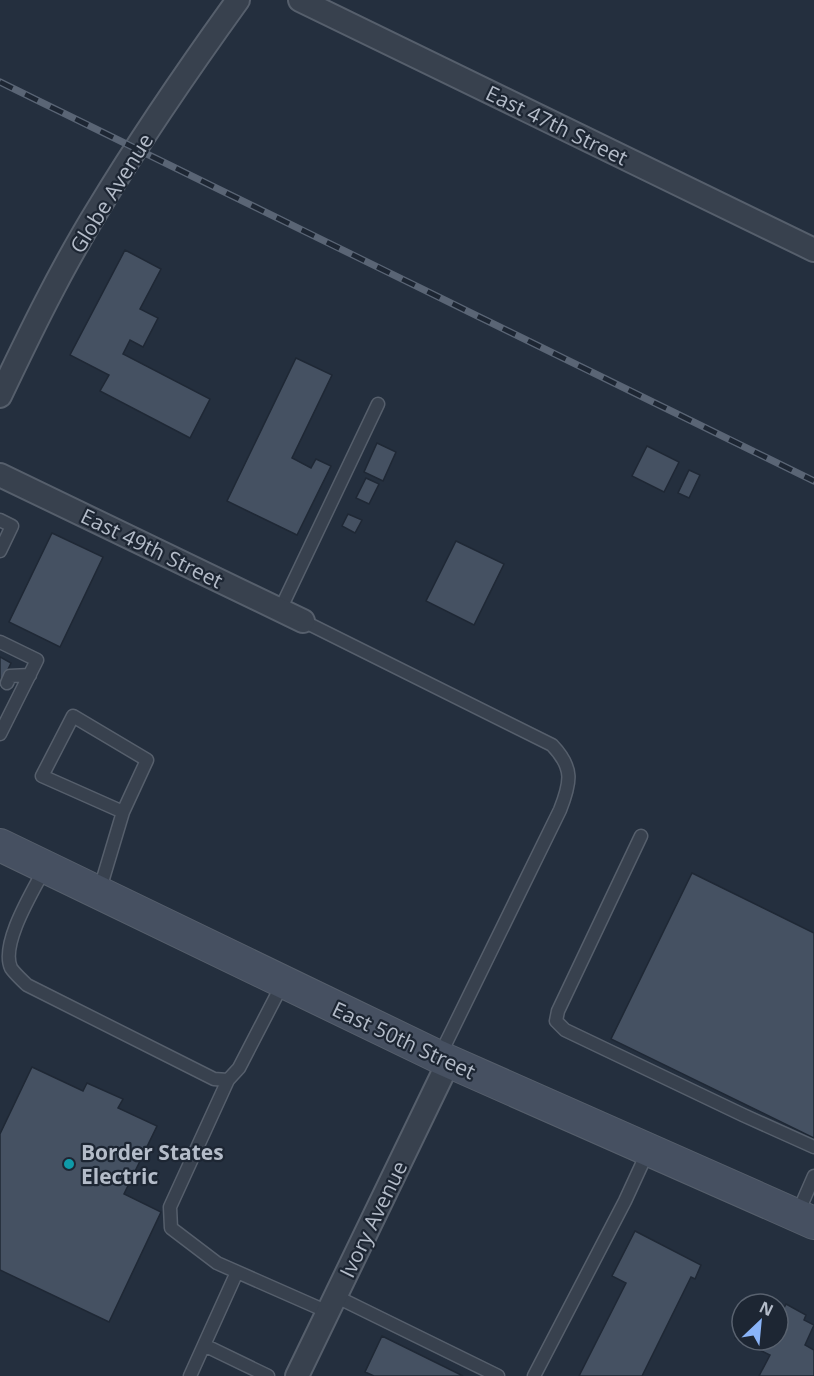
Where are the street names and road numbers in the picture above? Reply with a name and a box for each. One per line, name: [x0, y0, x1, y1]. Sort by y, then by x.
street label: East 47th Street: [481, 78, 633, 172]
street label: Globe Avenue: [63, 128, 159, 258]
street label: East 49th Street: [76, 501, 228, 595]
street label: East 50th Street: [328, 995, 480, 1085]
street label: Ivory Avenue: [333, 1156, 413, 1282]

